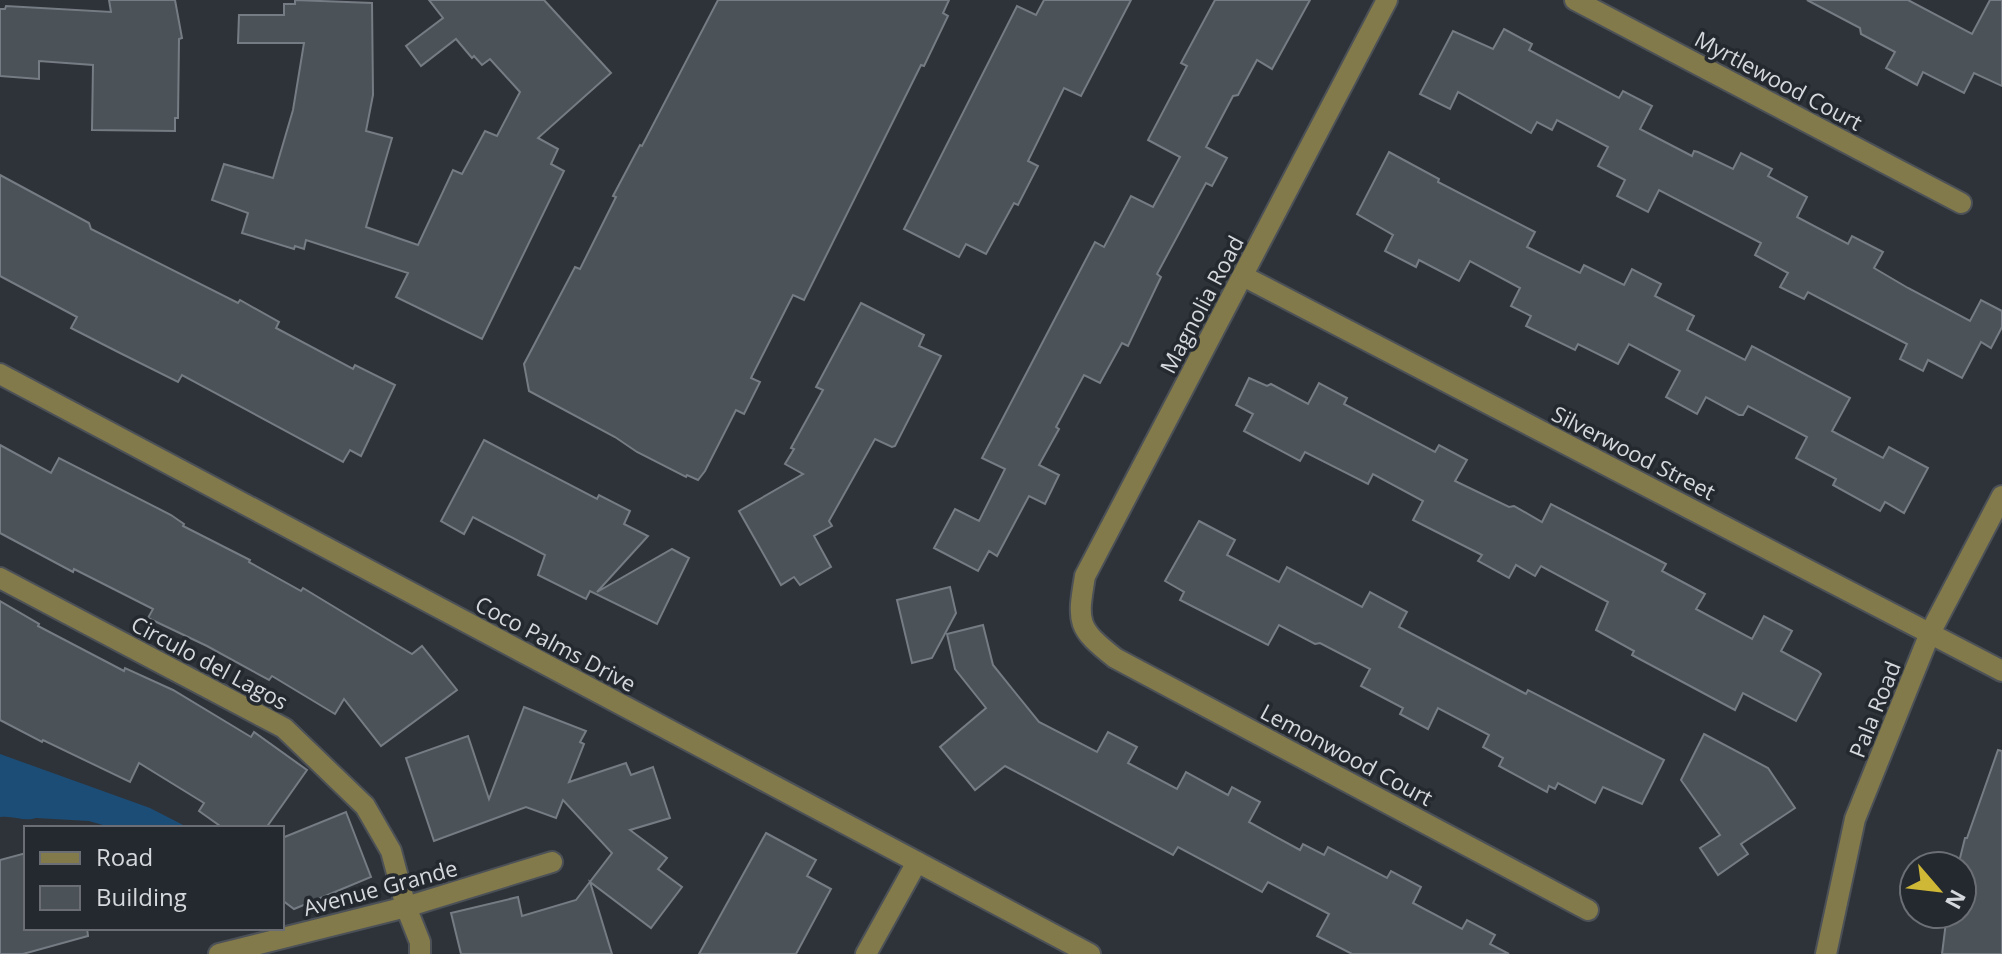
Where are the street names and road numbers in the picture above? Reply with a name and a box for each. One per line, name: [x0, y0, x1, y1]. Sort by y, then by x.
street label: Myrtlewood Court: [1690, 23, 1868, 137]
street label: Magnolia Road: [1152, 230, 1250, 378]
street label: Silverwood Street: [1547, 398, 1721, 506]
street label: Coco Palms Drive: [470, 588, 642, 698]
street label: Circulo del Lagos: [126, 608, 294, 716]
street label: Pala Road: [1841, 656, 1907, 762]
street label: Lemonwood Court: [1256, 696, 1439, 812]
street label: Avenue Grande: [299, 852, 461, 922]

